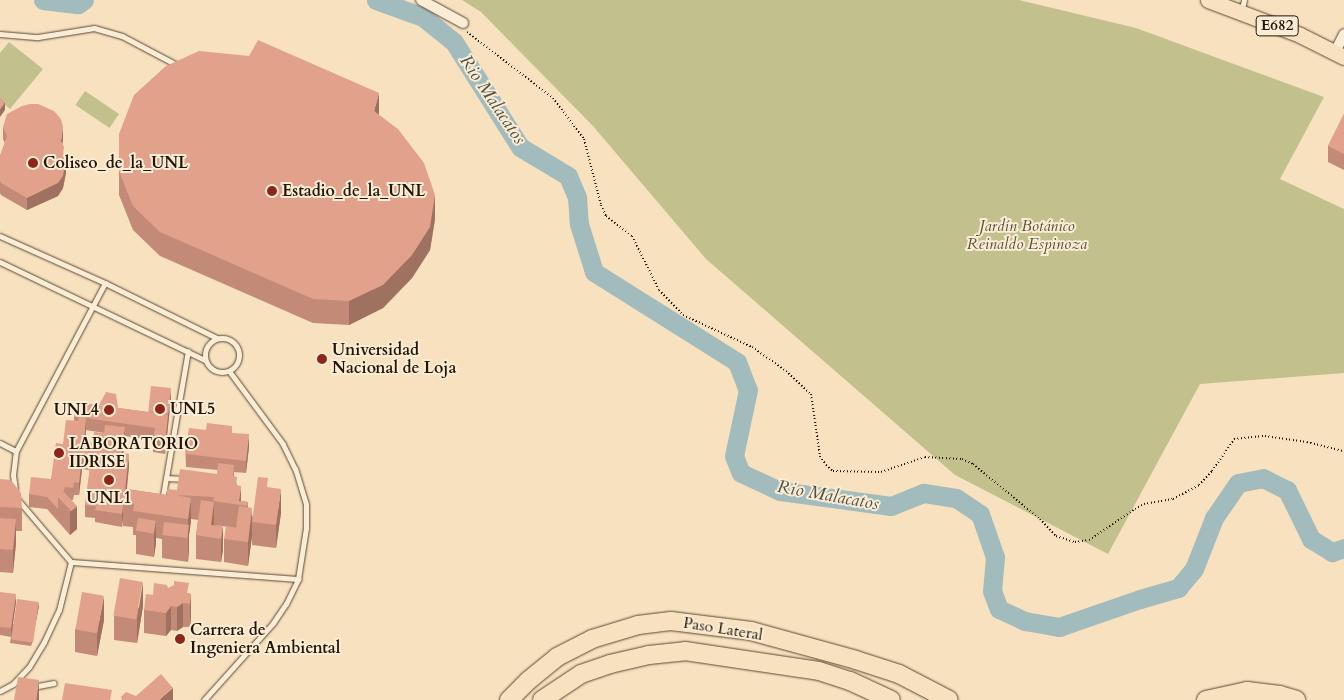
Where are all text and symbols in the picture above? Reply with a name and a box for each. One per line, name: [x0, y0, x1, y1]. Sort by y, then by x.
road number: E682: [1254, 14, 1300, 38]
water label: Rio Malacatos: [454, 51, 530, 149]
place label: Coliseo_de_la_UNL: [43, 153, 188, 173]
marker: Coliseo_de_la_UNL: [27, 157, 39, 169]
place label: Estadio_de_la_UNL: [282, 181, 425, 201]
marker: Estadio_de_la_UNL: [266, 185, 278, 197]
park label: Jardín Botánico Reinaldo Espinoza: [967, 216, 1087, 254]
place label: Universidad Nacional de Loja: [332, 340, 456, 378]
marker: Universidad Nacional de Loja: [316, 353, 328, 365]
place label: UNL5: [170, 399, 215, 419]
place label: UNL4: [54, 400, 99, 420]
marker: UNL5: [154, 403, 166, 415]
marker: UNL4: [103, 404, 115, 416]
place label: LABORATORIO IDRISE: [69, 434, 198, 472]
marker: LABORATORIO IDRISE: [53, 447, 65, 459]
marker: UNL1: [103, 474, 115, 486]
water label: Rio Malacatos: [776, 476, 880, 516]
place label: UNL1: [86, 488, 132, 508]
street label: Paso Lateral: [682, 613, 764, 645]
place label: Carrera de Ingeniera Ambiental: [190, 620, 340, 658]
marker: Carrera de Ingeniera Ambiental: [174, 633, 186, 645]

